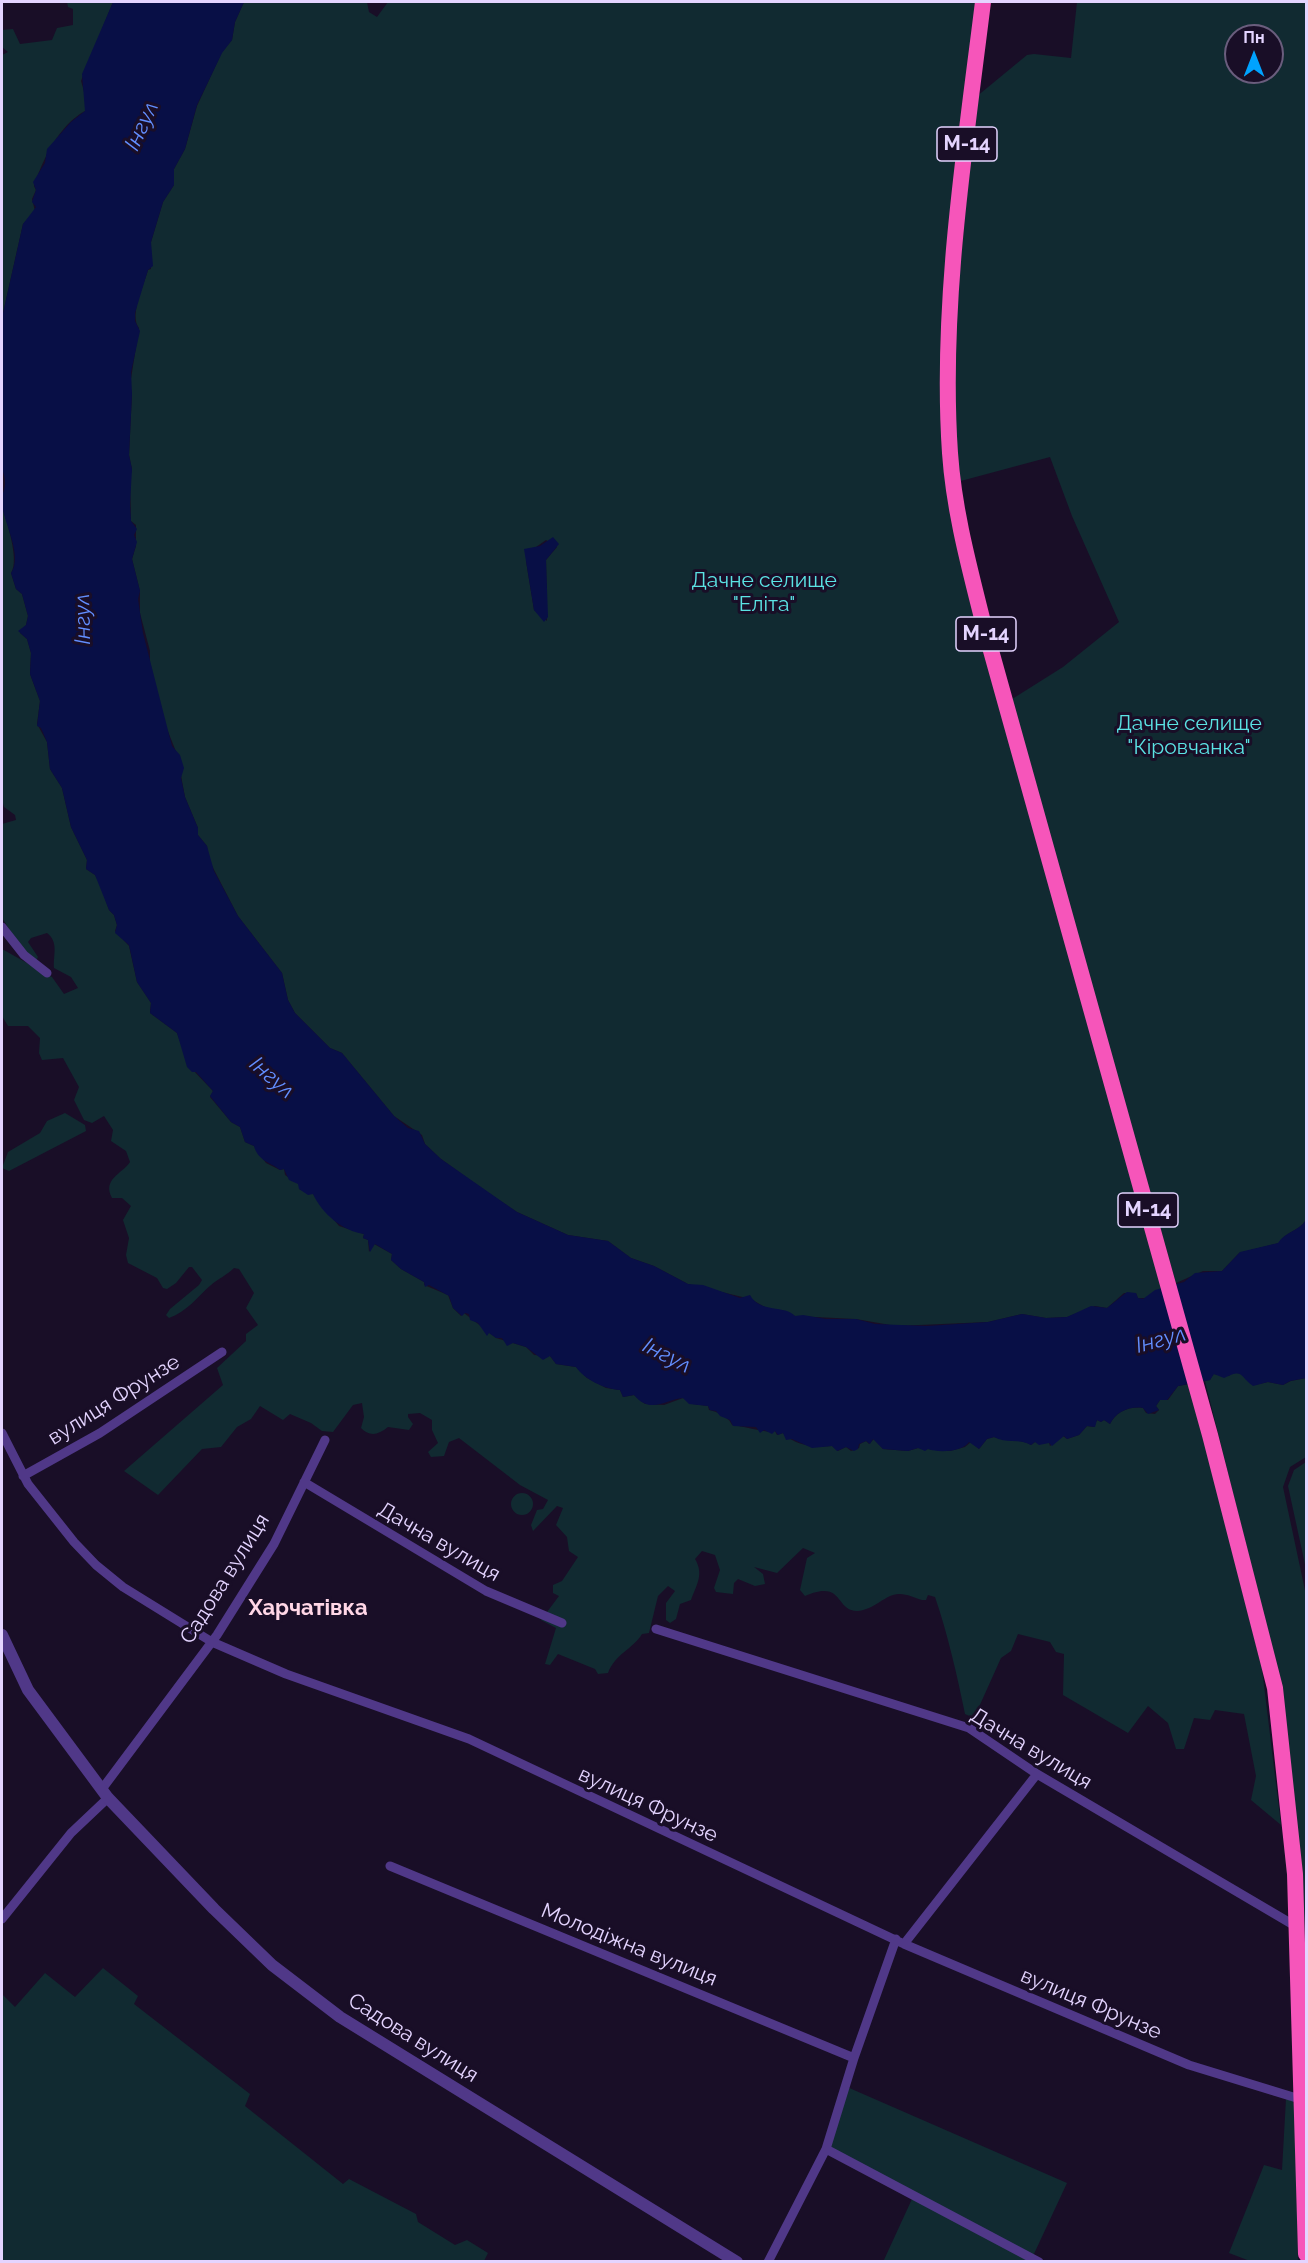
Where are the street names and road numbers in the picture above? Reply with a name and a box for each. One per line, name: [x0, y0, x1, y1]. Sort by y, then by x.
road number: М-14: [937, 127, 997, 161]
road number: М-14: [956, 617, 1016, 651]
road number: М-14: [1118, 1193, 1178, 1227]
street label: вулиця Фрунзе: [43, 1349, 185, 1451]
street label: Дачна вулиця: [373, 1497, 505, 1587]
street label: Садова вулиця: [175, 1509, 275, 1649]
street label: Дачна вулиця: [966, 1703, 1096, 1795]
street label: вулиця Фрунзе: [574, 1762, 722, 1848]
street label: Молодіжна вулиця: [537, 1898, 721, 1992]
street label: вулиця Фрунзе: [1017, 1963, 1165, 2045]
street label: Садова вулиця: [343, 1988, 483, 2088]

